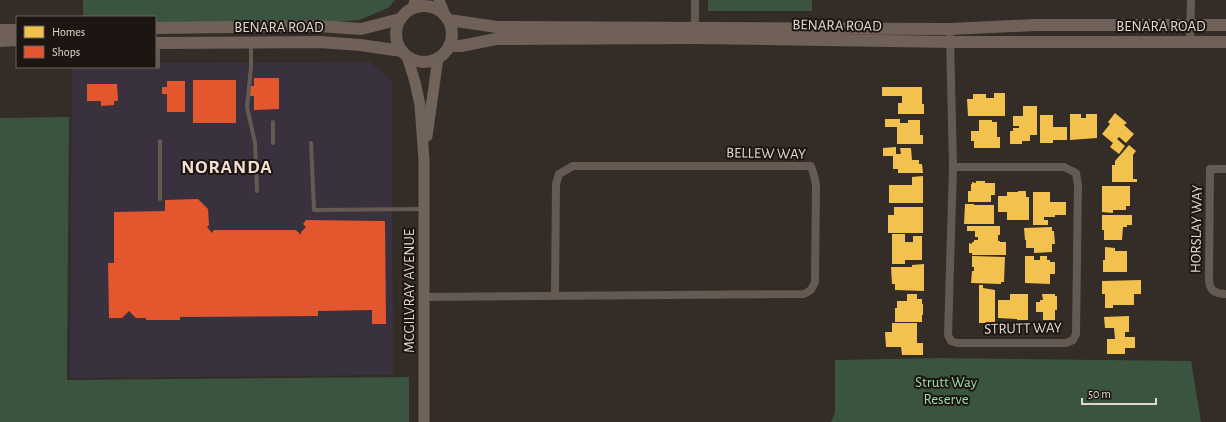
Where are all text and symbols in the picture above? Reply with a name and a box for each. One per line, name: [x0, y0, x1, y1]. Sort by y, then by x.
legend: [16, 16, 156, 68]
street label: BENARA ROAD: [792, 17, 882, 34]
street label: BENARA ROAD: [1116, 19, 1206, 34]
street label: BENARA ROAD: [234, 20, 324, 35]
text: Homes: [52, 26, 85, 38]
text: Shops: [52, 46, 80, 58]
street label: BELLEW WAY: [726, 145, 806, 162]
district label: NORANDA: [181, 158, 273, 177]
street label: HORSLAY WAY: [1188, 185, 1205, 273]
street label: MCGILVRAY AVENUE: [402, 229, 417, 353]
street label: STRUTT WAY: [984, 320, 1062, 337]
park label: Strutt Way Reserve: [915, 375, 978, 407]
scale bar: [1082, 380, 1156, 406]
text: 50 m: [1088, 388, 1111, 400]

